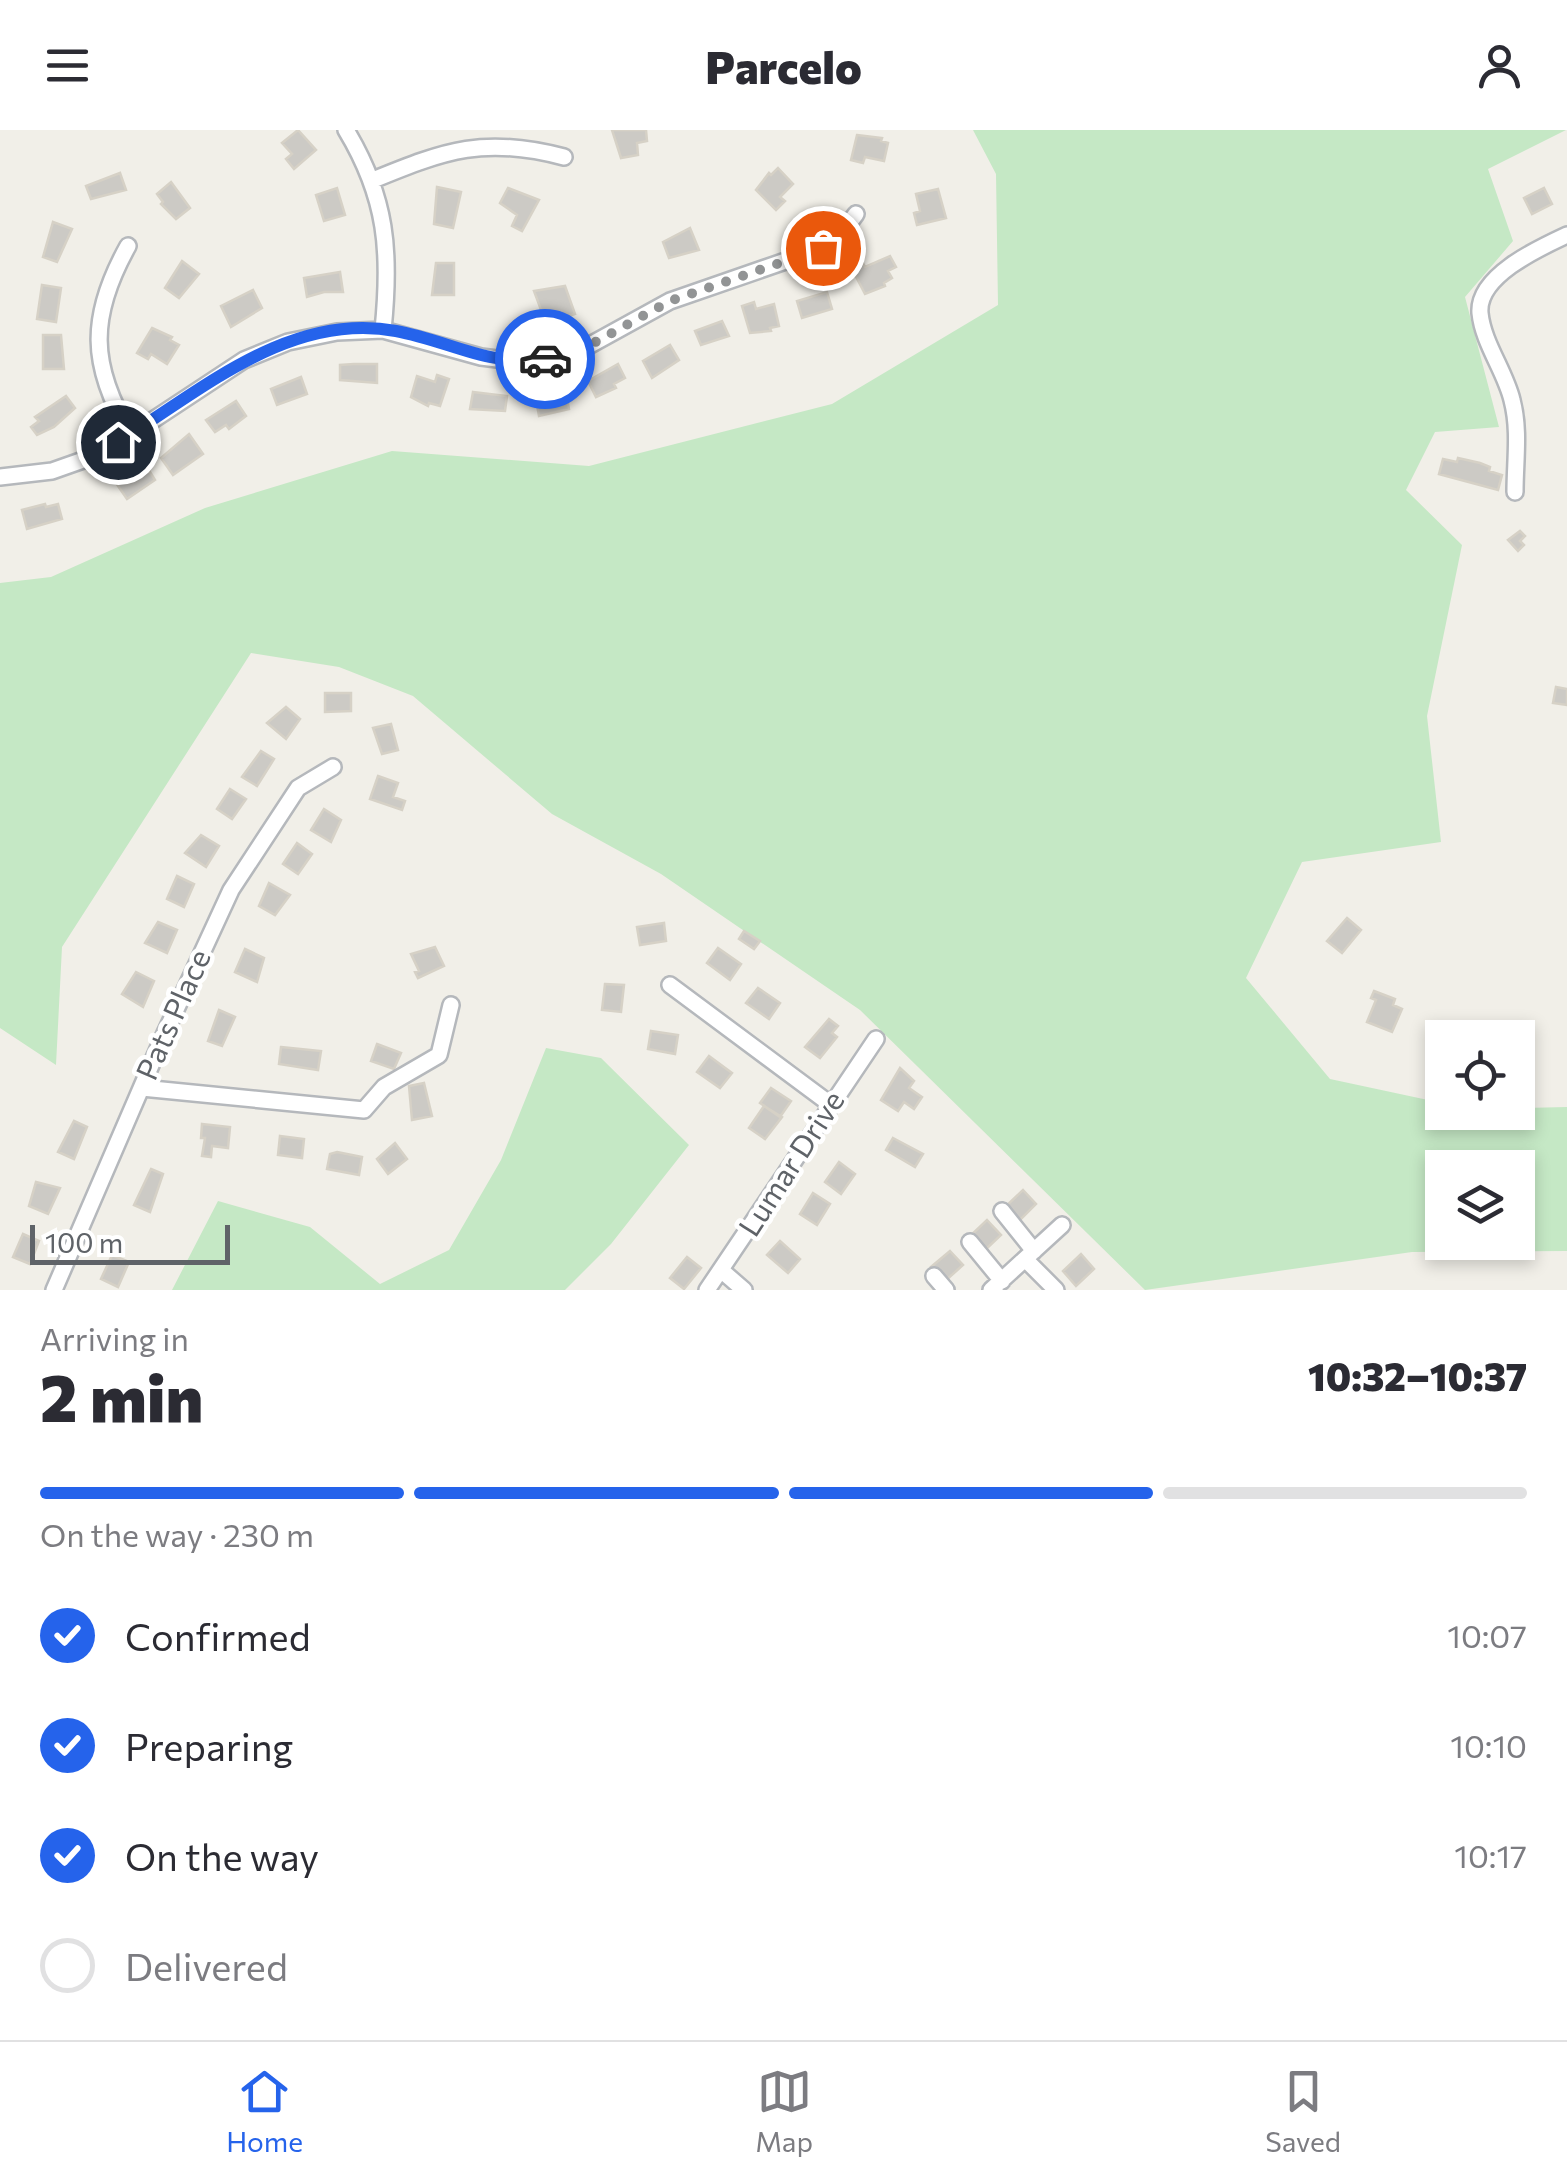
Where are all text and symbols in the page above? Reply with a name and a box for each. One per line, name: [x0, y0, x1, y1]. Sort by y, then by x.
icon: menu: [40, 38, 95, 93]
text: Parcelo: [705, 38, 862, 93]
icon: person: [1472, 38, 1527, 93]
pin: [781, 206, 866, 291]
icon: bag: [796, 221, 851, 276]
courier: [495, 309, 595, 409]
icon: car: [518, 332, 573, 387]
pin: [76, 400, 161, 485]
icon: home: [91, 415, 146, 470]
street label: Pats Place: [127, 943, 217, 1085]
map controls: [1425, 1020, 1535, 1260]
button: locate: [1425, 1020, 1535, 1130]
street label: Lumar Drive: [729, 1083, 851, 1242]
button: layers: [1425, 1150, 1535, 1260]
scale bar: [30, 1220, 230, 1264]
text: 100 m: [45, 1225, 123, 1259]
text: Arriving in: [40, 1318, 189, 1358]
text: 10:32–10:37: [1308, 1352, 1527, 1399]
text: 2 min: [40, 1356, 203, 1435]
text: On the way · 230 m: [40, 1514, 314, 1554]
icon: check: [40, 1608, 95, 1663]
text: Confirmed: [125, 1612, 311, 1659]
text: 10:07: [1447, 1615, 1527, 1655]
icon: check: [40, 1718, 95, 1773]
text: Preparing: [125, 1722, 293, 1769]
text: 10:10: [1450, 1725, 1527, 1765]
icon: check: [40, 1828, 95, 1883]
text: On the way: [125, 1832, 319, 1879]
text: 10:17: [1454, 1835, 1527, 1875]
text: Delivered: [125, 1942, 288, 1989]
tab: Home: [226, 2064, 303, 2158]
tab: Map: [755, 2064, 813, 2158]
tab: Saved: [1265, 2064, 1341, 2158]

